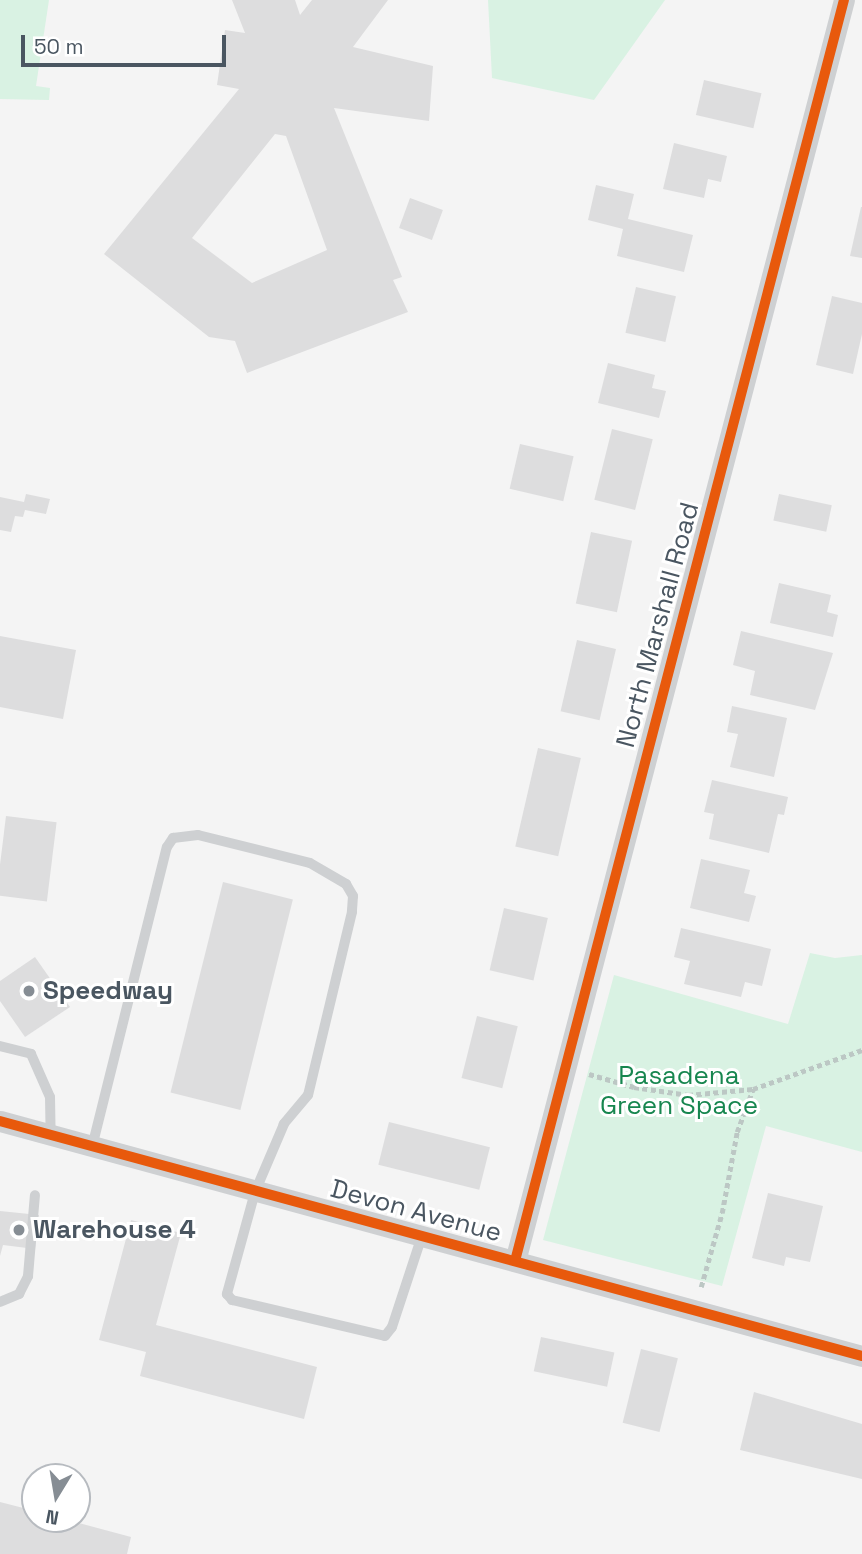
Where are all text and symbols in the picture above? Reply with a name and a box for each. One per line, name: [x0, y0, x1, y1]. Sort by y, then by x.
scale bar: [24, 21, 229, 65]
text: 50 m: [34, 33, 84, 60]
street label: North Marshall Road: [610, 499, 706, 751]
place label: Speedway: [43, 975, 173, 1007]
marker: Speedway: [21, 983, 37, 999]
park label: Pasadena Green Space: [600, 1060, 758, 1122]
street label: Devon Avenue: [327, 1173, 505, 1249]
place label: Warehouse 4: [33, 1214, 196, 1246]
marker: Warehouse 4: [11, 1222, 27, 1238]
north arrow: [21, 1463, 91, 1533]
text: N: [44, 1504, 61, 1531]

